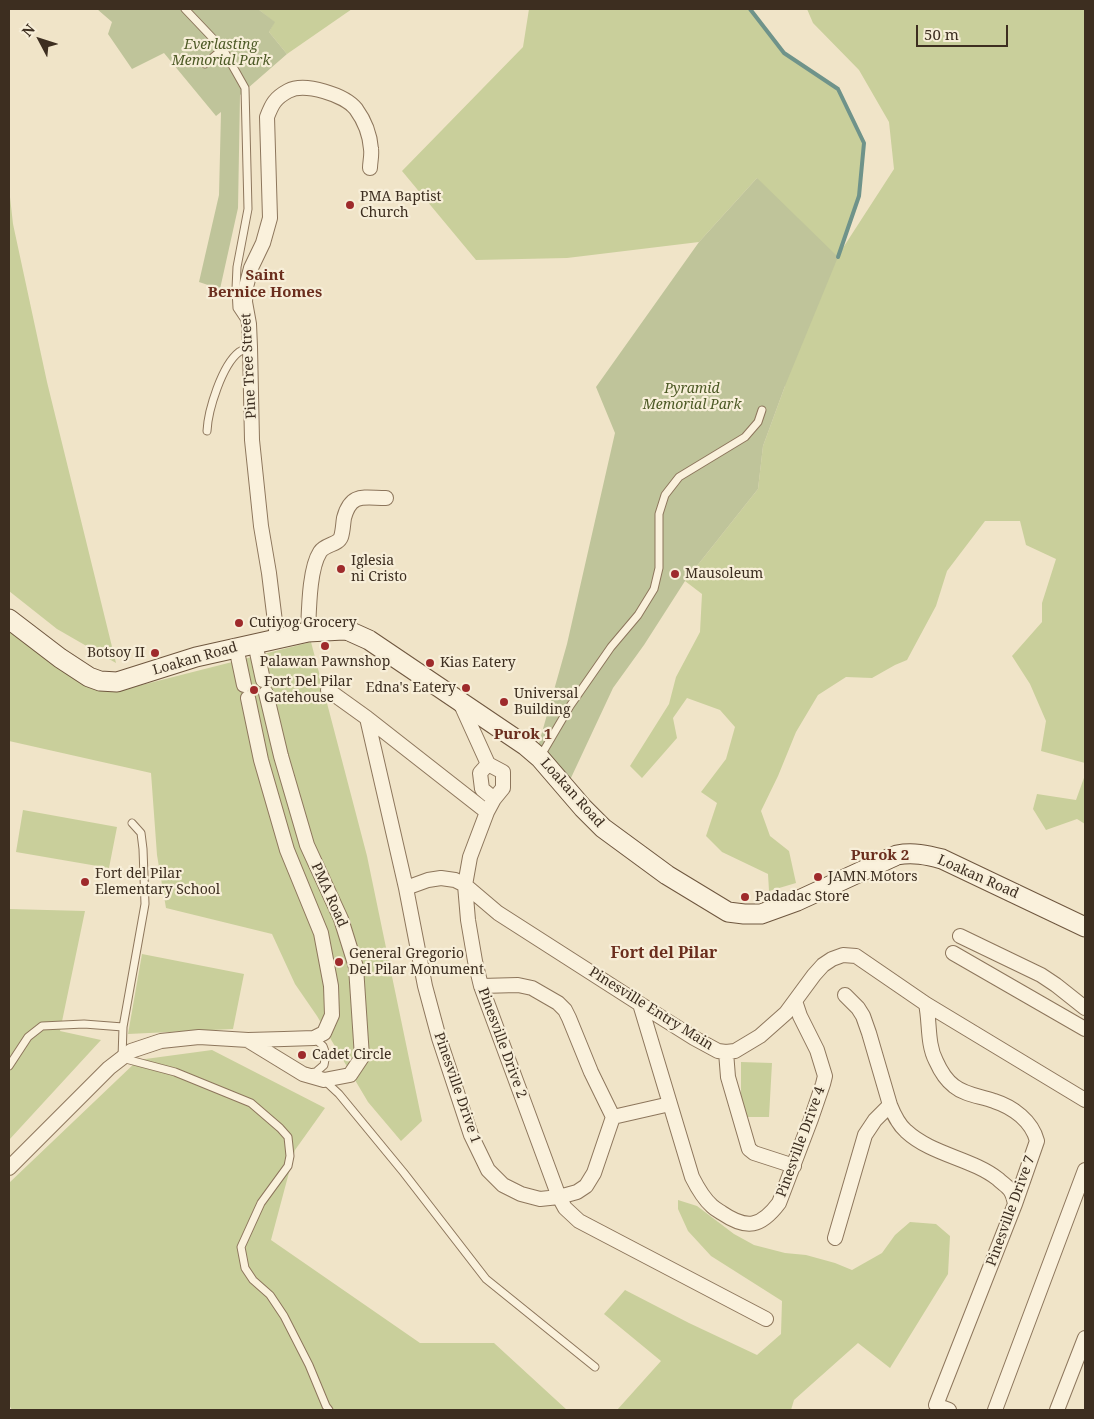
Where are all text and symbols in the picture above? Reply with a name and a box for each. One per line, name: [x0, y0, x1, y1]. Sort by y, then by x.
north arrow: [15, 15, 65, 65]
scale bar: [919, 15, 1012, 47]
text: N: [17, 20, 39, 40]
text: 50 m: [924, 24, 959, 44]
park label: Everlasting Memorial Park: [172, 37, 270, 70]
place label: PMA Baptist Church: [360, 189, 441, 222]
marker: PMA Baptist Church: [344, 199, 356, 211]
district label: Saint Bernice Homes: [208, 267, 322, 302]
street label: Pine Tree Street: [238, 313, 260, 419]
park label: Pyramid Memorial Park: [643, 381, 741, 414]
place label: Iglesia ni Cristo: [351, 553, 407, 586]
marker: Iglesia ni Cristo: [335, 563, 347, 575]
place label: Mausoleum: [685, 566, 763, 582]
marker: Mausoleum: [669, 568, 681, 580]
place label: Cutiyog Grocery: [249, 615, 357, 631]
marker: Cutiyog Grocery: [233, 617, 245, 629]
street label: Loakan Road: [151, 639, 239, 679]
marker: Palawan Pawnshop: [319, 640, 331, 652]
place label: Botsoy II: [87, 645, 145, 661]
marker: Botsoy II: [149, 647, 161, 659]
place label: Palawan Pawnshop: [260, 654, 390, 670]
place label: Kias Eatery: [440, 655, 516, 671]
marker: Kias Eatery: [424, 657, 436, 669]
place label: Fort Del Pilar Gatehouse: [264, 674, 352, 706]
place label: Edna's Eatery: [366, 680, 456, 696]
marker: Edna's Eatery: [460, 682, 472, 694]
marker: Fort Del Pilar Gatehouse: [248, 684, 260, 696]
place label: Universal Building: [514, 686, 578, 719]
marker: Universal Building: [498, 696, 510, 708]
district label: Purok 1: [494, 726, 552, 744]
street label: Loakan Road: [537, 755, 607, 831]
district label: Purok 2: [851, 847, 909, 865]
street label: Loakan Road: [935, 852, 1021, 902]
street label: PMA Road: [307, 860, 351, 930]
place label: Fort del Pilar Elementary School: [95, 866, 220, 899]
place label: JAMN Motors: [828, 869, 917, 885]
marker: JAMN Motors: [812, 871, 824, 883]
marker: Fort del Pilar Elementary School: [79, 876, 91, 888]
place label: Padadac Store: [755, 889, 850, 905]
marker: Padadac Store: [739, 891, 751, 903]
district label: Fort del Pilar: [611, 943, 717, 963]
place label: General Gregorio Del Pilar Monument: [349, 946, 484, 979]
marker: General Gregorio Del Pilar Monument: [333, 956, 345, 968]
street label: Pinesville Entry Main: [586, 964, 716, 1054]
street label: Pinesville Drive 2: [474, 985, 530, 1101]
street label: Pinesville Drive 1: [430, 1030, 484, 1146]
place label: Cadet Circle: [312, 1047, 392, 1063]
marker: Cadet Circle: [296, 1049, 308, 1061]
street label: Pinesville Drive 4: [773, 1084, 829, 1200]
street label: Pinesville Drive 7: [983, 1153, 1039, 1269]

